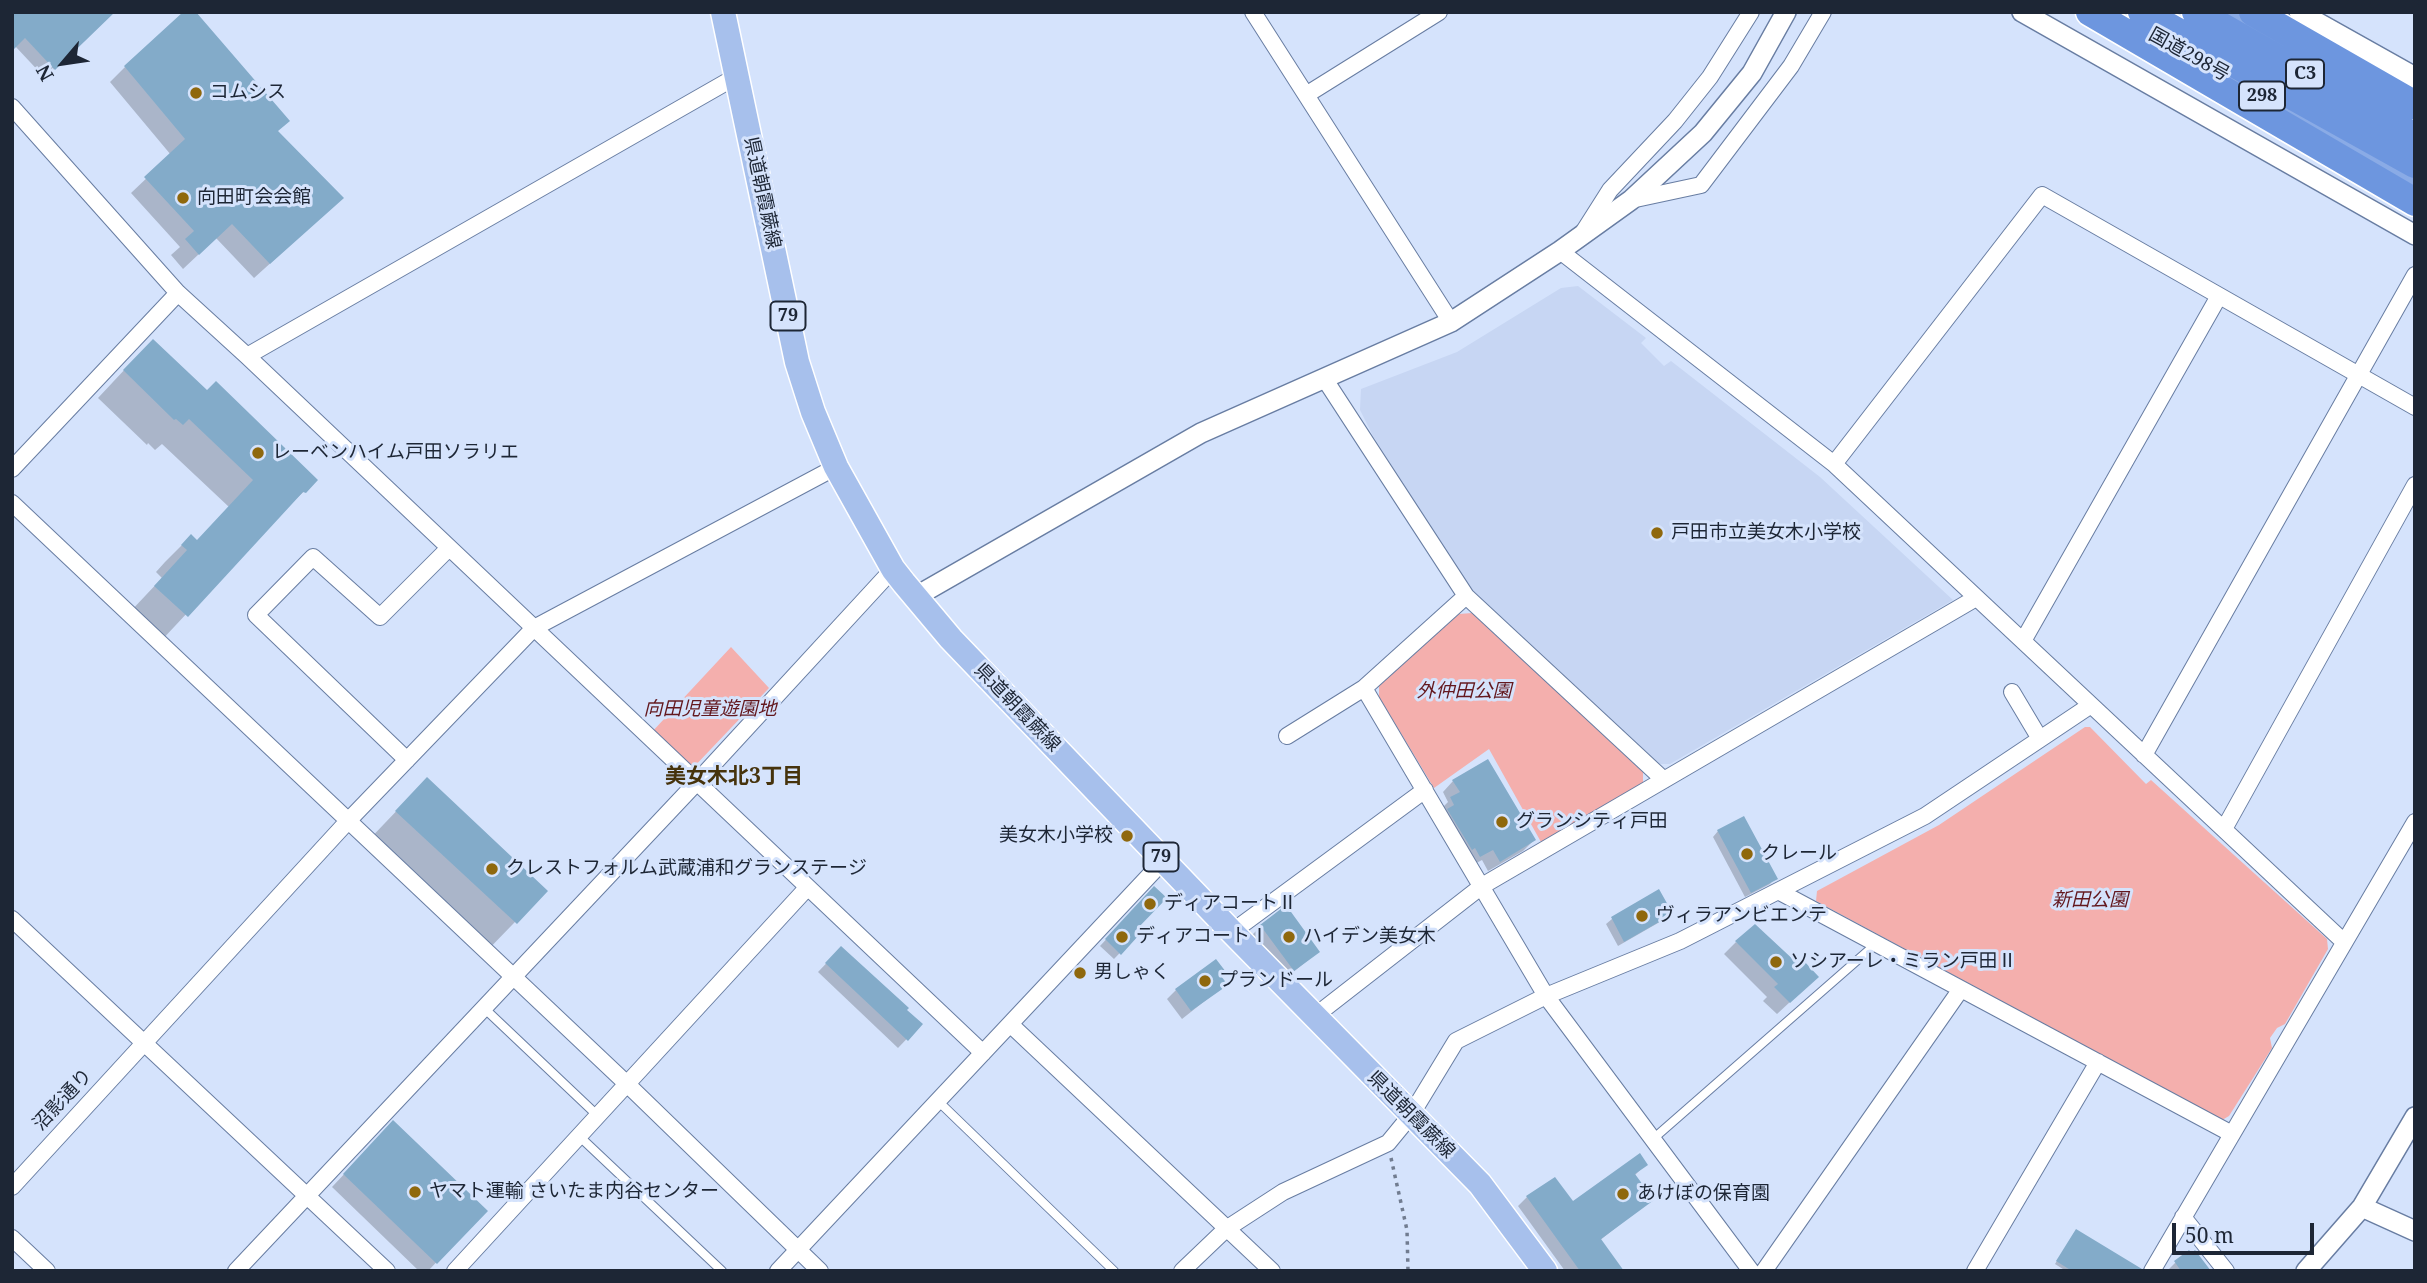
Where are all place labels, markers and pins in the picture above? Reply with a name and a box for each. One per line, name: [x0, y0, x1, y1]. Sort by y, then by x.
place label: コムシス: [210, 82, 286, 104]
marker: コムシス: [188, 85, 204, 101]
place label: 向田町会会館: [197, 187, 311, 209]
marker: 向田町会会館: [175, 190, 191, 206]
place label: レーベンハイム戸田ソラリエ: [272, 442, 519, 464]
marker: レーベンハイム戸田ソラリエ: [250, 445, 266, 461]
place label: 戸田市立美女木小学校: [1671, 522, 1861, 544]
marker: 戸田市立美女木小学校: [1649, 525, 1665, 541]
place label: グランシティ戸田: [1516, 811, 1668, 833]
marker: グランシティ戸田: [1494, 814, 1510, 830]
place label: 美女木小学校: [999, 825, 1113, 847]
marker: 美女木小学校: [1119, 828, 1135, 844]
place label: クレール: [1761, 843, 1837, 865]
marker: クレール: [1739, 846, 1755, 862]
place label: クレストフォルム武蔵浦和グランステージ: [506, 858, 867, 880]
marker: クレストフォルム武蔵浦和グランステージ: [484, 861, 500, 877]
place label: ディアコートⅡ: [1164, 893, 1297, 915]
marker: ディアコートⅡ: [1142, 896, 1158, 912]
place label: ヴィラアンビエンテ: [1656, 905, 1827, 927]
marker: ヴィラアンビエンテ: [1634, 908, 1650, 924]
place label: ディアコートⅠ: [1136, 926, 1269, 948]
place label: ハイデン美女木: [1303, 926, 1436, 948]
marker: ディアコートⅠ: [1114, 929, 1130, 945]
marker: ハイデン美女木: [1281, 929, 1297, 945]
place label: ソシアーレ・ミラン戸田Ⅱ: [1790, 951, 2017, 973]
marker: ソシアーレ・ミラン戸田Ⅱ: [1768, 954, 1784, 970]
place label: 男しゃく: [1094, 962, 1170, 984]
marker: 男しゃく: [1072, 965, 1088, 981]
place label: プランドール: [1219, 970, 1333, 992]
marker: プランドール: [1197, 973, 1213, 989]
place label: ヤマト運輸 さいたま内谷センター: [429, 1181, 719, 1203]
place label: あけぼの保育園: [1637, 1183, 1770, 1205]
marker: ヤマト運輸 さいたま内谷センター: [407, 1184, 423, 1200]
marker: あけぼの保育園: [1615, 1186, 1631, 1202]

